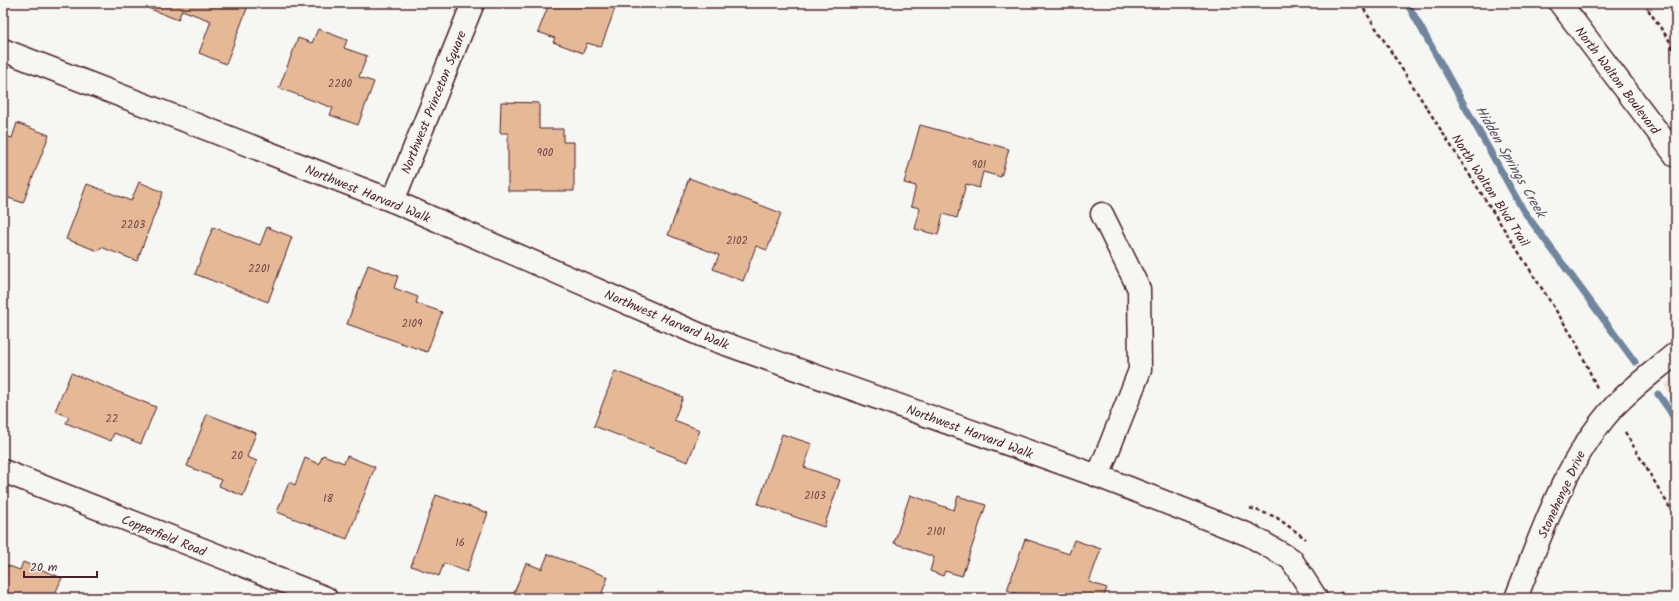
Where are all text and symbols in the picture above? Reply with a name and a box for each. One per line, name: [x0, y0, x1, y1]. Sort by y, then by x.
street label: North Walton Boulevard: [1569, 22, 1665, 140]
street label: Northwest Princeton Square: [396, 28, 473, 177]
house number: 2200: [328, 75, 352, 93]
water label: Hidden Springs Creek: [1469, 101, 1552, 224]
street label: North Walton Blvd Trail: [1445, 130, 1534, 251]
house number: 900: [537, 144, 554, 162]
house number: 901: [972, 156, 986, 174]
street label: Northwest Harvard Walk: [302, 160, 434, 229]
house number: 2203: [121, 216, 145, 234]
house number: 2102: [726, 232, 748, 250]
house number: 2201: [248, 260, 270, 278]
street label: Northwest Harvard Walk: [601, 285, 733, 357]
house number: 2109: [402, 315, 423, 333]
street label: Northwest Harvard Walk: [903, 400, 1037, 465]
house number: 22: [106, 410, 118, 428]
house number: 20: [231, 447, 243, 465]
street label: Stonehenge Drive: [1533, 447, 1592, 542]
house number: 2103: [804, 487, 826, 505]
house number: 18: [323, 490, 333, 508]
street label: Copperfield Road: [118, 510, 210, 563]
house number: 2101: [927, 523, 945, 541]
house number: 16: [455, 534, 465, 552]
scale bar: [24, 553, 97, 579]
text: 20 m: [30, 558, 58, 577]

